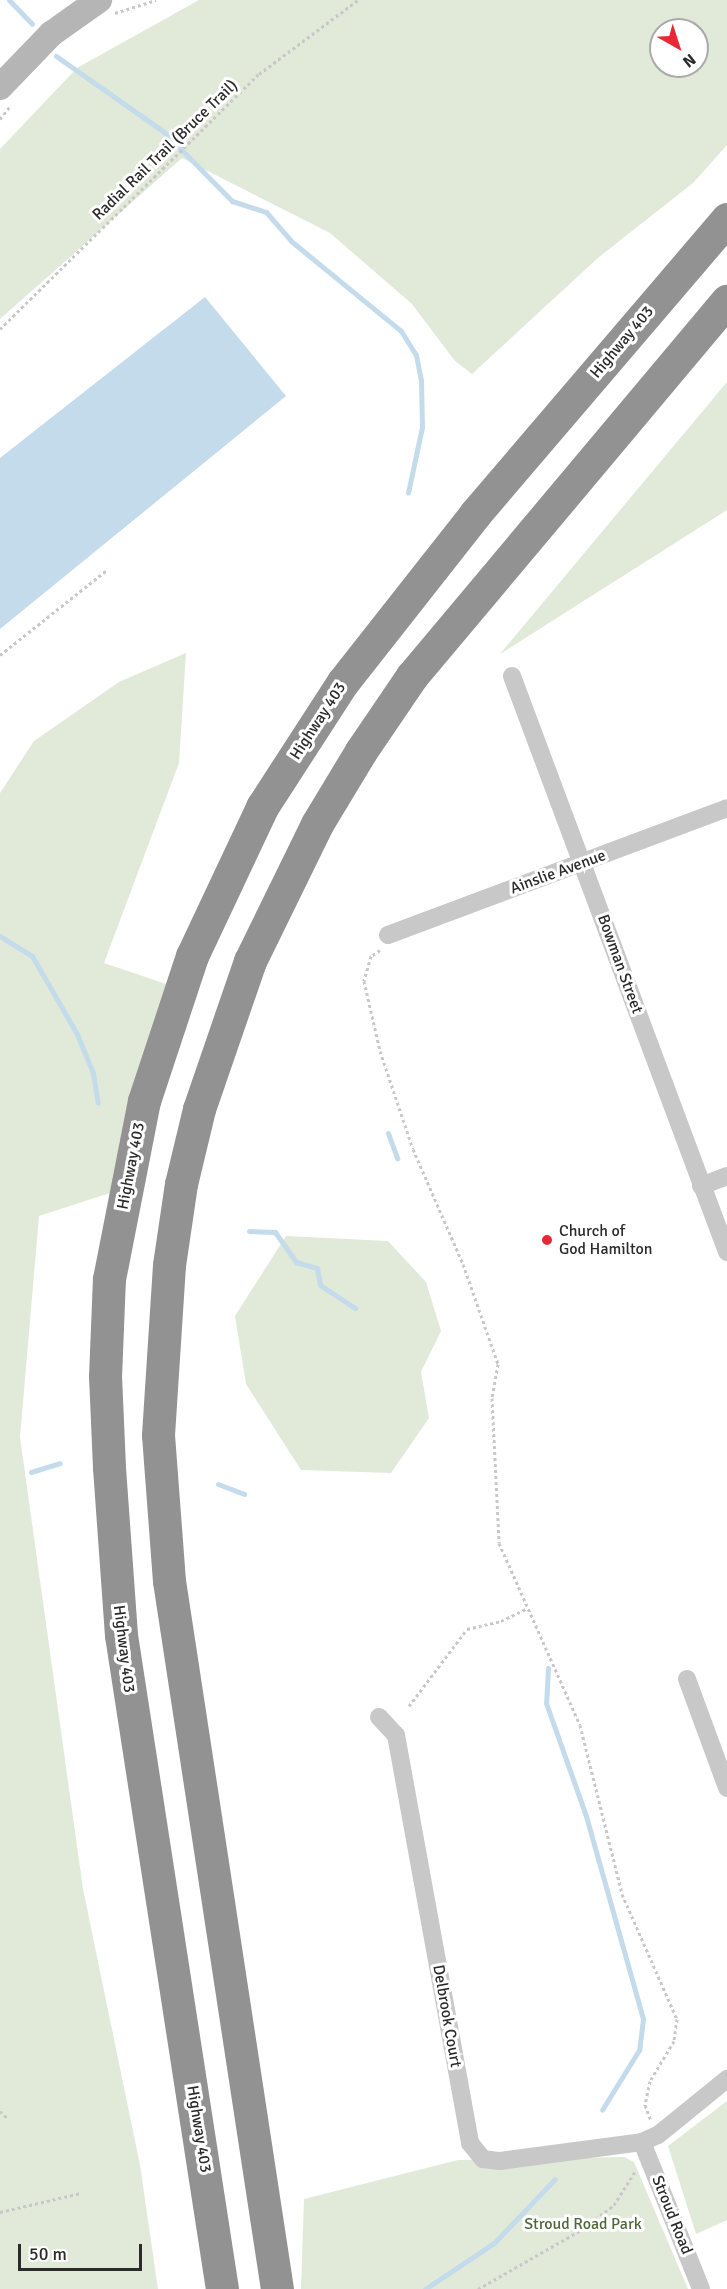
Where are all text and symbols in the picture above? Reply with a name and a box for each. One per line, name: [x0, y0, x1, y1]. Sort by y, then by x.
north arrow: [649, 18, 709, 78]
text: N: [678, 49, 700, 72]
street label: Radial Rail Trail (Bruce Trail): [89, 76, 241, 224]
street label: Highway 403: [586, 302, 658, 382]
street label: Highway 403: [286, 679, 350, 763]
street label: Ainslie Avenue: [508, 846, 608, 898]
street label: Bowman Street: [593, 912, 647, 1016]
street label: Highway 403: [113, 1121, 149, 1211]
place label: Church of God Hamilton: [559, 1221, 653, 1259]
marker: Church of God Hamilton: [540, 1233, 554, 1247]
street label: Highway 403: [109, 1604, 139, 1694]
street label: Delbrook Court: [429, 1963, 465, 2069]
street label: Highway 403: [183, 2084, 215, 2174]
street label: Stroud Road: [647, 2173, 697, 2257]
park label: Stroud Road Park: [524, 2214, 642, 2234]
scale bar: [21, 2232, 146, 2270]
text: 50 m: [29, 2243, 67, 2265]

